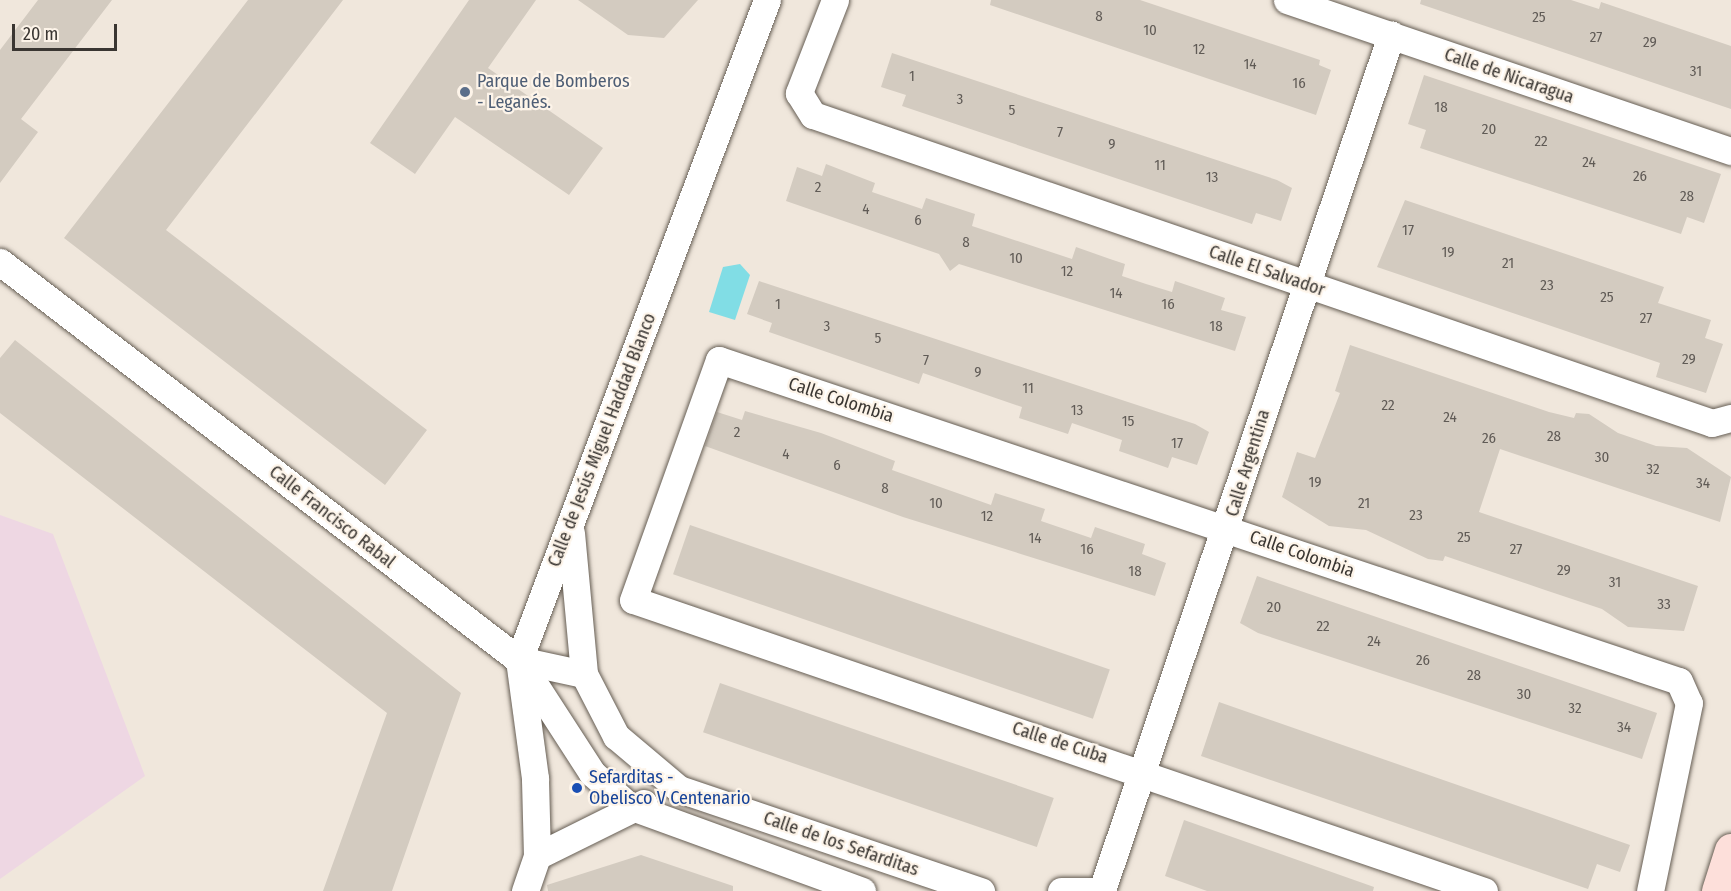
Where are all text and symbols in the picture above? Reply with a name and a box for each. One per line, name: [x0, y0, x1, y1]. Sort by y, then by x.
house number: 8: [1095, 8, 1103, 26]
house number: 25: [1532, 9, 1546, 27]
scale bar: [15, 12, 120, 50]
house number: 10: [1143, 22, 1157, 40]
text: 20 m: [23, 23, 58, 45]
house number: 27: [1590, 29, 1602, 47]
house number: 29: [1643, 34, 1657, 52]
house number: 12: [1193, 41, 1205, 59]
street label: Calle de Nicaragua: [1441, 44, 1577, 108]
house number: 14: [1243, 56, 1257, 74]
house number: 31: [1690, 63, 1702, 81]
house number: 1: [909, 68, 915, 86]
place label: Parque de Bomberos - Leganés.: [477, 71, 630, 113]
house number: 16: [1292, 75, 1306, 93]
marker: Parque de Bomberos - Leganés.: [458, 85, 472, 99]
house number: 3: [957, 91, 963, 109]
house number: 18: [1434, 99, 1448, 117]
house number: 5: [1009, 102, 1015, 120]
house number: 20: [1482, 121, 1496, 139]
house number: 7: [1057, 124, 1063, 142]
house number: 22: [1534, 133, 1548, 151]
house number: 9: [1108, 136, 1116, 154]
house number: 24: [1582, 154, 1596, 172]
house number: 11: [1154, 157, 1166, 175]
house number: 26: [1633, 168, 1647, 186]
house number: 13: [1206, 169, 1218, 187]
house number: 2: [815, 179, 821, 197]
house number: 28: [1680, 188, 1694, 206]
house number: 4: [862, 201, 870, 219]
house number: 6: [914, 212, 922, 230]
house number: 17: [1402, 222, 1414, 240]
house number: 8: [962, 234, 970, 252]
street label: Calle El Salvador: [1206, 241, 1328, 301]
house number: 19: [1441, 244, 1455, 262]
house number: 10: [1009, 250, 1023, 268]
house number: 21: [1502, 255, 1514, 273]
house number: 12: [1061, 263, 1073, 281]
house number: 23: [1540, 277, 1554, 295]
house number: 14: [1109, 285, 1123, 303]
house number: 25: [1600, 289, 1614, 307]
house number: 1: [775, 296, 781, 314]
house number: 16: [1161, 296, 1175, 314]
street label: Calle de Jesús Miguel Haddad Blanco: [544, 310, 660, 570]
house number: 27: [1640, 310, 1652, 328]
house number: 3: [824, 318, 830, 336]
house number: 18: [1209, 318, 1223, 336]
house number: 5: [875, 330, 881, 348]
house number: 29: [1682, 351, 1696, 369]
house number: 7: [923, 352, 929, 370]
house number: 9: [974, 364, 982, 382]
street label: Calle Colombia: [786, 373, 896, 427]
house number: 11: [1022, 380, 1034, 398]
house number: 22: [1381, 397, 1395, 415]
house number: 13: [1071, 402, 1083, 420]
street label: Calle Argentina: [1221, 407, 1275, 519]
house number: 24: [1443, 409, 1457, 427]
house number: 15: [1122, 413, 1134, 431]
house number: 2: [734, 424, 740, 442]
house number: 28: [1547, 428, 1561, 446]
house number: 26: [1482, 430, 1496, 448]
house number: 17: [1171, 435, 1183, 453]
house number: 4: [782, 446, 790, 464]
house number: 30: [1595, 449, 1609, 467]
house number: 6: [833, 457, 841, 475]
street label: Calle Francisco Rabal: [265, 461, 399, 573]
house number: 32: [1646, 461, 1660, 479]
house number: 19: [1308, 474, 1322, 492]
house number: 34: [1696, 475, 1710, 493]
house number: 8: [881, 480, 889, 498]
house number: 10: [929, 495, 943, 513]
house number: 21: [1358, 495, 1370, 513]
house number: 23: [1409, 507, 1423, 525]
house number: 12: [981, 508, 993, 526]
street label: Calle Colombia: [1247, 526, 1357, 582]
house number: 25: [1457, 529, 1471, 547]
house number: 14: [1028, 530, 1042, 548]
house number: 16: [1080, 541, 1094, 559]
house number: 27: [1510, 541, 1522, 559]
house number: 29: [1557, 562, 1571, 580]
house number: 18: [1128, 563, 1142, 581]
house number: 31: [1609, 574, 1621, 592]
house number: 33: [1657, 596, 1671, 614]
house number: 20: [1267, 599, 1281, 617]
house number: 22: [1316, 618, 1330, 636]
house number: 24: [1367, 633, 1381, 651]
house number: 26: [1416, 652, 1430, 670]
house number: 28: [1467, 667, 1481, 685]
house number: 30: [1517, 686, 1531, 704]
house number: 32: [1568, 700, 1582, 718]
street label: Calle de Cuba: [1009, 717, 1111, 769]
house number: 34: [1617, 719, 1631, 737]
place label: Sefarditas - Obelisco V Centenario: [589, 767, 750, 810]
marker: Sefarditas - Obelisco V Centenario: [570, 781, 584, 795]
street label: Calle de los Sefarditas: [761, 807, 921, 881]

